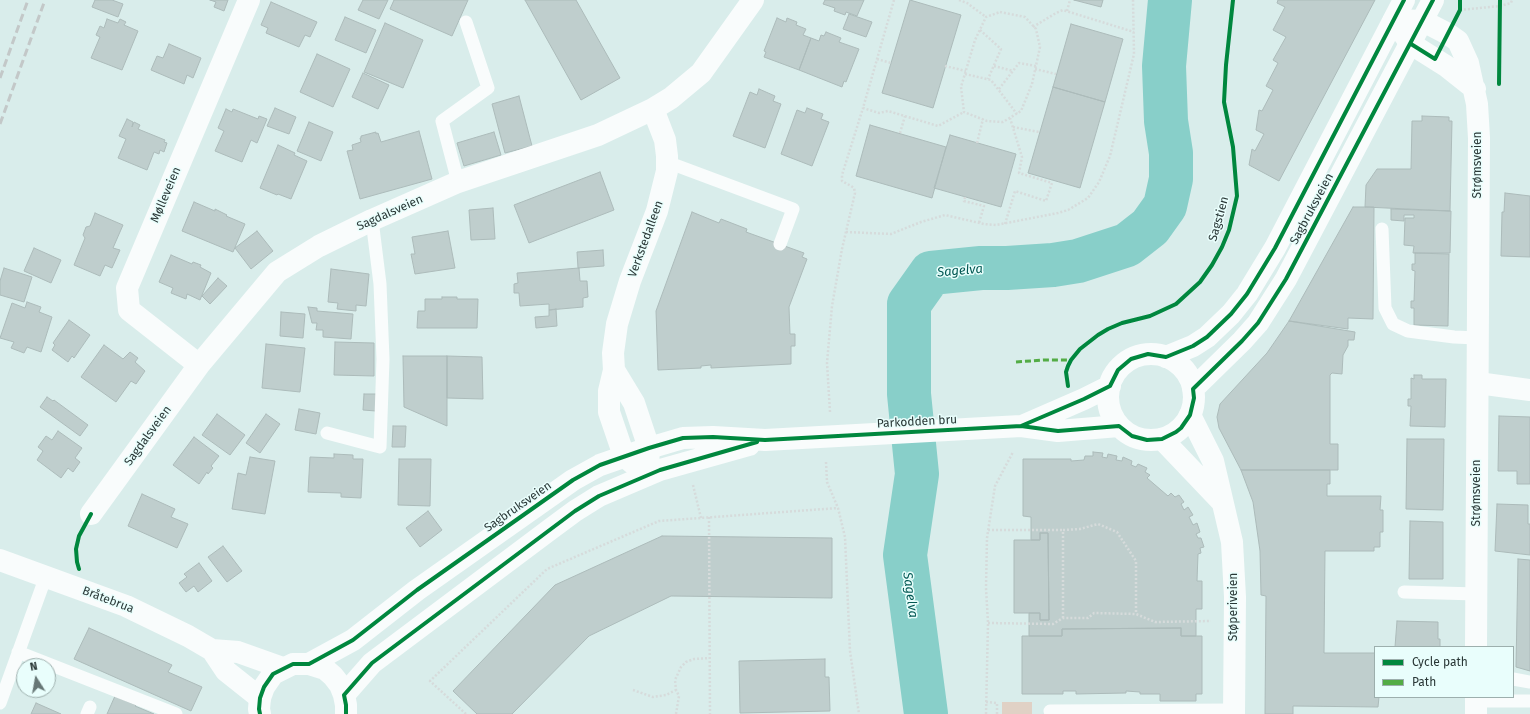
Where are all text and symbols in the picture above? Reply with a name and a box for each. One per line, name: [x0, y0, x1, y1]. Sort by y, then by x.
street label: Strømsveien: [1471, 131, 1485, 199]
street label: Mølleveien: [148, 165, 184, 225]
street label: Sagbruksveien: [1287, 171, 1337, 247]
street label: Sagdalsveien: [355, 192, 425, 234]
street label: Sagstien: [1206, 195, 1232, 243]
street label: Verkstedalleen: [625, 199, 667, 279]
water label: Sagelva: [936, 261, 984, 281]
street label: Sagdalsveien: [121, 403, 175, 469]
street label: Parkodden bru: [876, 413, 958, 431]
street label: Strømsveien: [1470, 459, 1484, 527]
street label: Sagbruksveien: [482, 479, 554, 535]
water label: Sagelva: [899, 571, 921, 619]
street label: Støperiveien: [1227, 573, 1241, 641]
street label: Bråtebrua: [80, 584, 136, 616]
legend: [1374, 646, 1514, 698]
text: Cycle path: [1412, 655, 1468, 669]
north arrow: [16, 658, 56, 698]
text: N: [29, 660, 39, 674]
text: Path: [1412, 675, 1436, 689]

